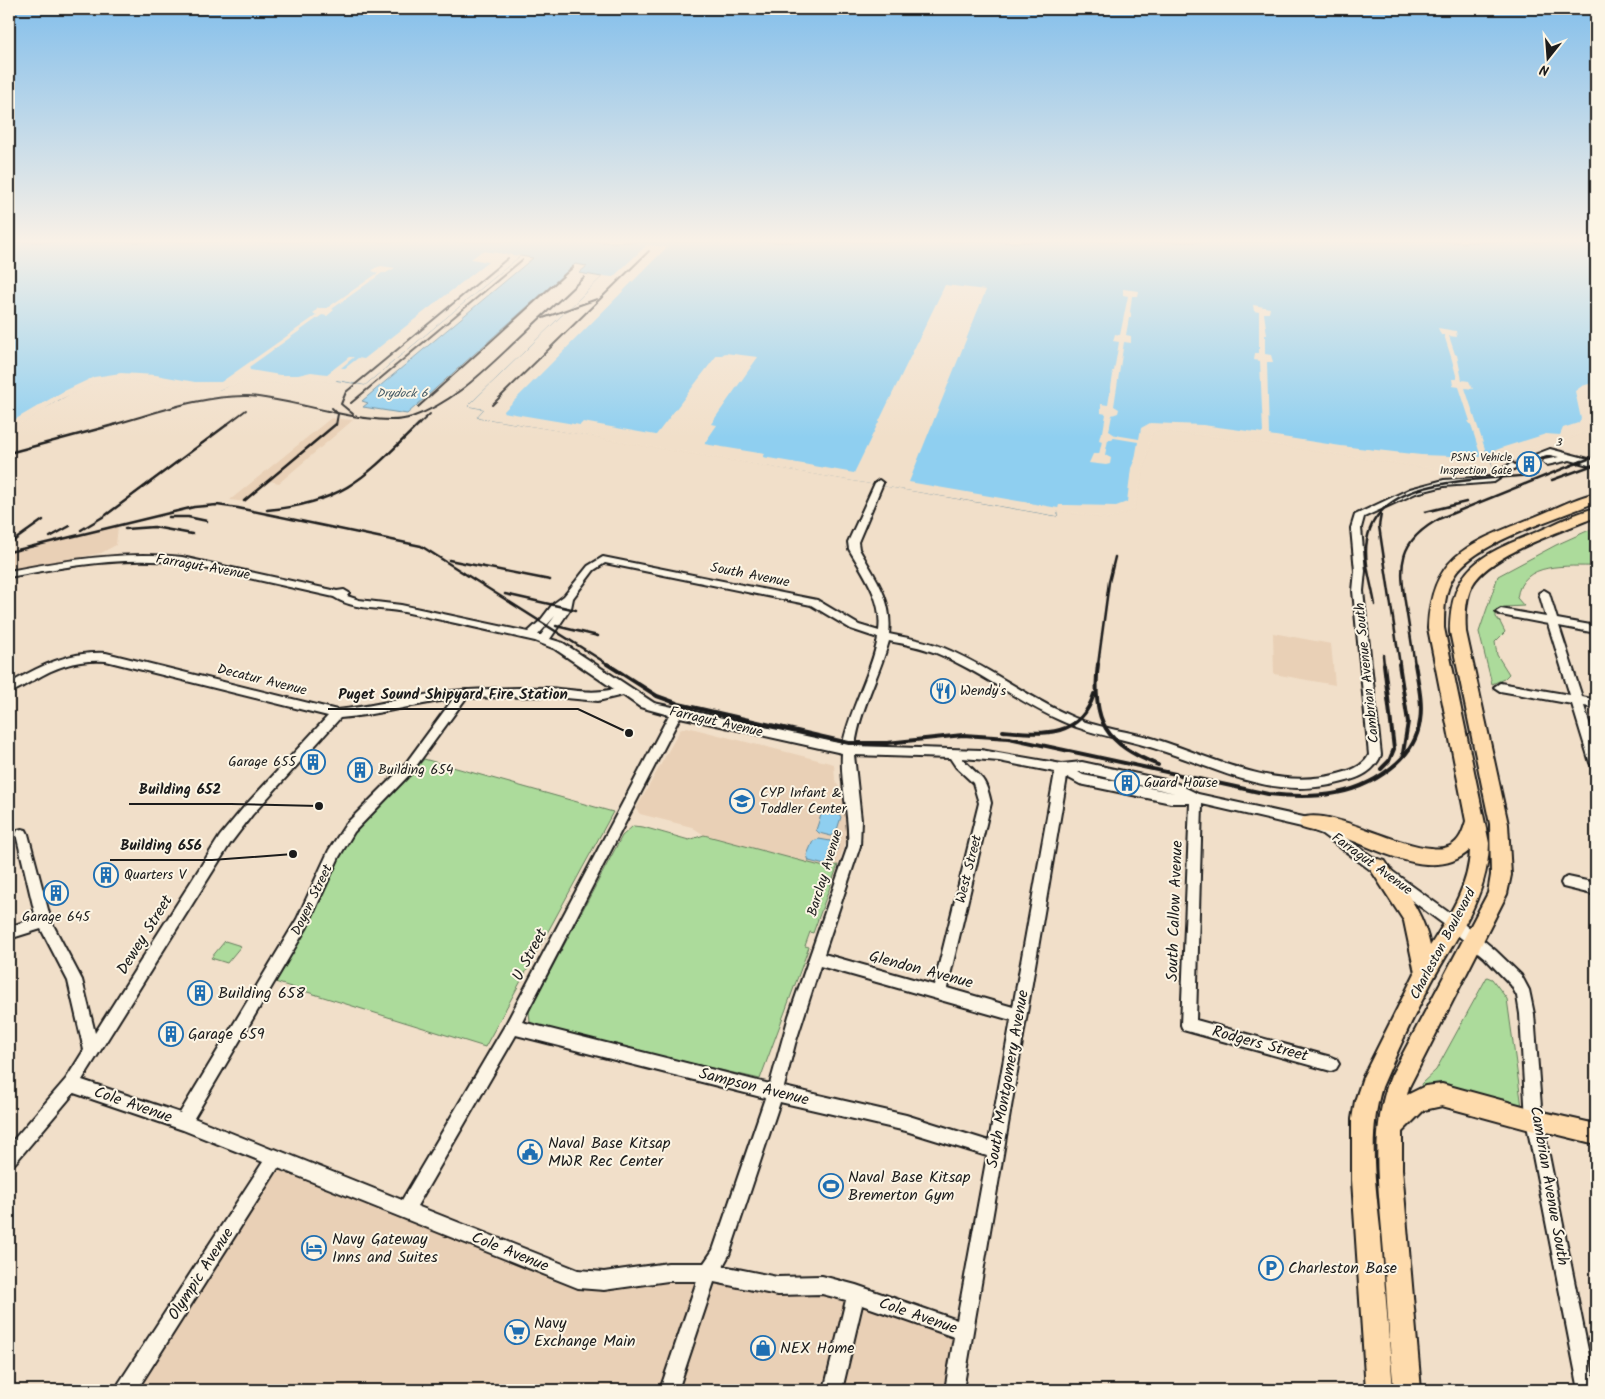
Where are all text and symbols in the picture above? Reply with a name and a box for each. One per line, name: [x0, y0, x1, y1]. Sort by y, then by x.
north arrow: [1522, 32, 1572, 82]
text: N: [1537, 58, 1552, 81]
water label: Drydock 6: [376, 384, 429, 403]
street label: 3: [1554, 434, 1564, 452]
place label: PSNS Vehicle Inspection Gate: [1440, 449, 1512, 480]
building icon: PSNS Vehicle Inspection Gate: [1516, 451, 1542, 477]
street label: Farragut Avenue: [154, 548, 253, 586]
street label: South Avenue: [709, 557, 792, 594]
street label: Cambrian Avenue South: [1349, 602, 1385, 744]
street label: Decatur Avenue: [215, 658, 310, 702]
restaurant icon: Wendy's: [930, 678, 956, 704]
callout: Puget Sound Shipyard Fire Station: [328, 679, 578, 709]
place label: Wendy's: [960, 680, 1006, 702]
text: Puget Sound Shipyard Fire Station: [338, 683, 568, 707]
street label: Farragut Avenue: [667, 701, 766, 744]
building icon: Garage 655: [300, 749, 326, 775]
place label: Garage 655: [228, 751, 297, 773]
building icon: Building 654: [347, 757, 373, 783]
place label: Building 654: [378, 759, 454, 781]
building icon: Guard House: [1114, 770, 1140, 796]
place label: Guard House: [1144, 772, 1219, 794]
callout: Building 652: [129, 774, 231, 804]
text: Building 652: [139, 778, 221, 802]
place label: CYP Infant & Toddler Center: [760, 782, 848, 820]
school or university icon: CYP Infant & Toddler Center: [729, 788, 755, 814]
street label: Barclay Avenue: [801, 826, 849, 919]
street label: Farragut Avenue: [1327, 827, 1418, 901]
callout: Building 656: [110, 830, 212, 860]
street label: West Street: [950, 832, 988, 906]
text: Building 656: [120, 834, 202, 858]
street label: South Callow Avenue: [1160, 840, 1190, 982]
street label: Doyen Street: [285, 860, 339, 939]
building icon: Quarters V: [93, 862, 119, 888]
place label: Quarters V: [124, 864, 188, 886]
building icon: Garage 645: [43, 880, 69, 906]
street label: Charleston Boulevard: [1404, 883, 1482, 1004]
street label: Dewey Street: [111, 890, 180, 980]
place label: Garage 645: [22, 906, 91, 928]
street label: U Street: [506, 923, 555, 986]
street label: Glendon Avenue: [866, 944, 976, 996]
building icon: Building 658: [187, 980, 213, 1006]
place label: Building 658: [218, 981, 305, 1006]
street label: South Montgomery Avenue: [980, 988, 1036, 1170]
street label: Rodgers Street: [1209, 1019, 1312, 1069]
building icon: Garage 659: [158, 1021, 184, 1047]
place label: Garage 659: [188, 1022, 265, 1047]
street label: Sampson Avenue: [696, 1061, 812, 1113]
street label: Cole Avenue: [90, 1080, 176, 1130]
street label: Cambrian Avenue South: [1523, 1104, 1575, 1268]
place label: Naval Base Kitsap MWR Rec Center: [548, 1131, 671, 1174]
public building icon: Naval Base Kitsap MWR Rec Center: [517, 1139, 543, 1165]
place label: Naval Base Kitsap Bremerton Gym: [848, 1165, 971, 1208]
sports icon: Naval Base Kitsap Bremerton Gym: [818, 1173, 844, 1199]
street label: Olympic Avenue: [162, 1223, 240, 1325]
street label: Cole Avenue: [468, 1225, 552, 1279]
place label: Navy Gateway Inns and Suites: [332, 1227, 438, 1270]
hotel icon: Navy Gateway Inns and Suites: [301, 1235, 327, 1261]
parking icon: Charleston Base: [1258, 1255, 1284, 1281]
place label: Charleston Base: [1288, 1256, 1397, 1281]
street label: Cole Avenue: [875, 1291, 961, 1341]
place label: Navy Exchange Main: [534, 1311, 636, 1354]
supermarket icon: Navy Exchange Main: [504, 1319, 530, 1345]
shop icon: NEX Home: [750, 1335, 776, 1361]
place label: NEX Home: [780, 1336, 855, 1361]

